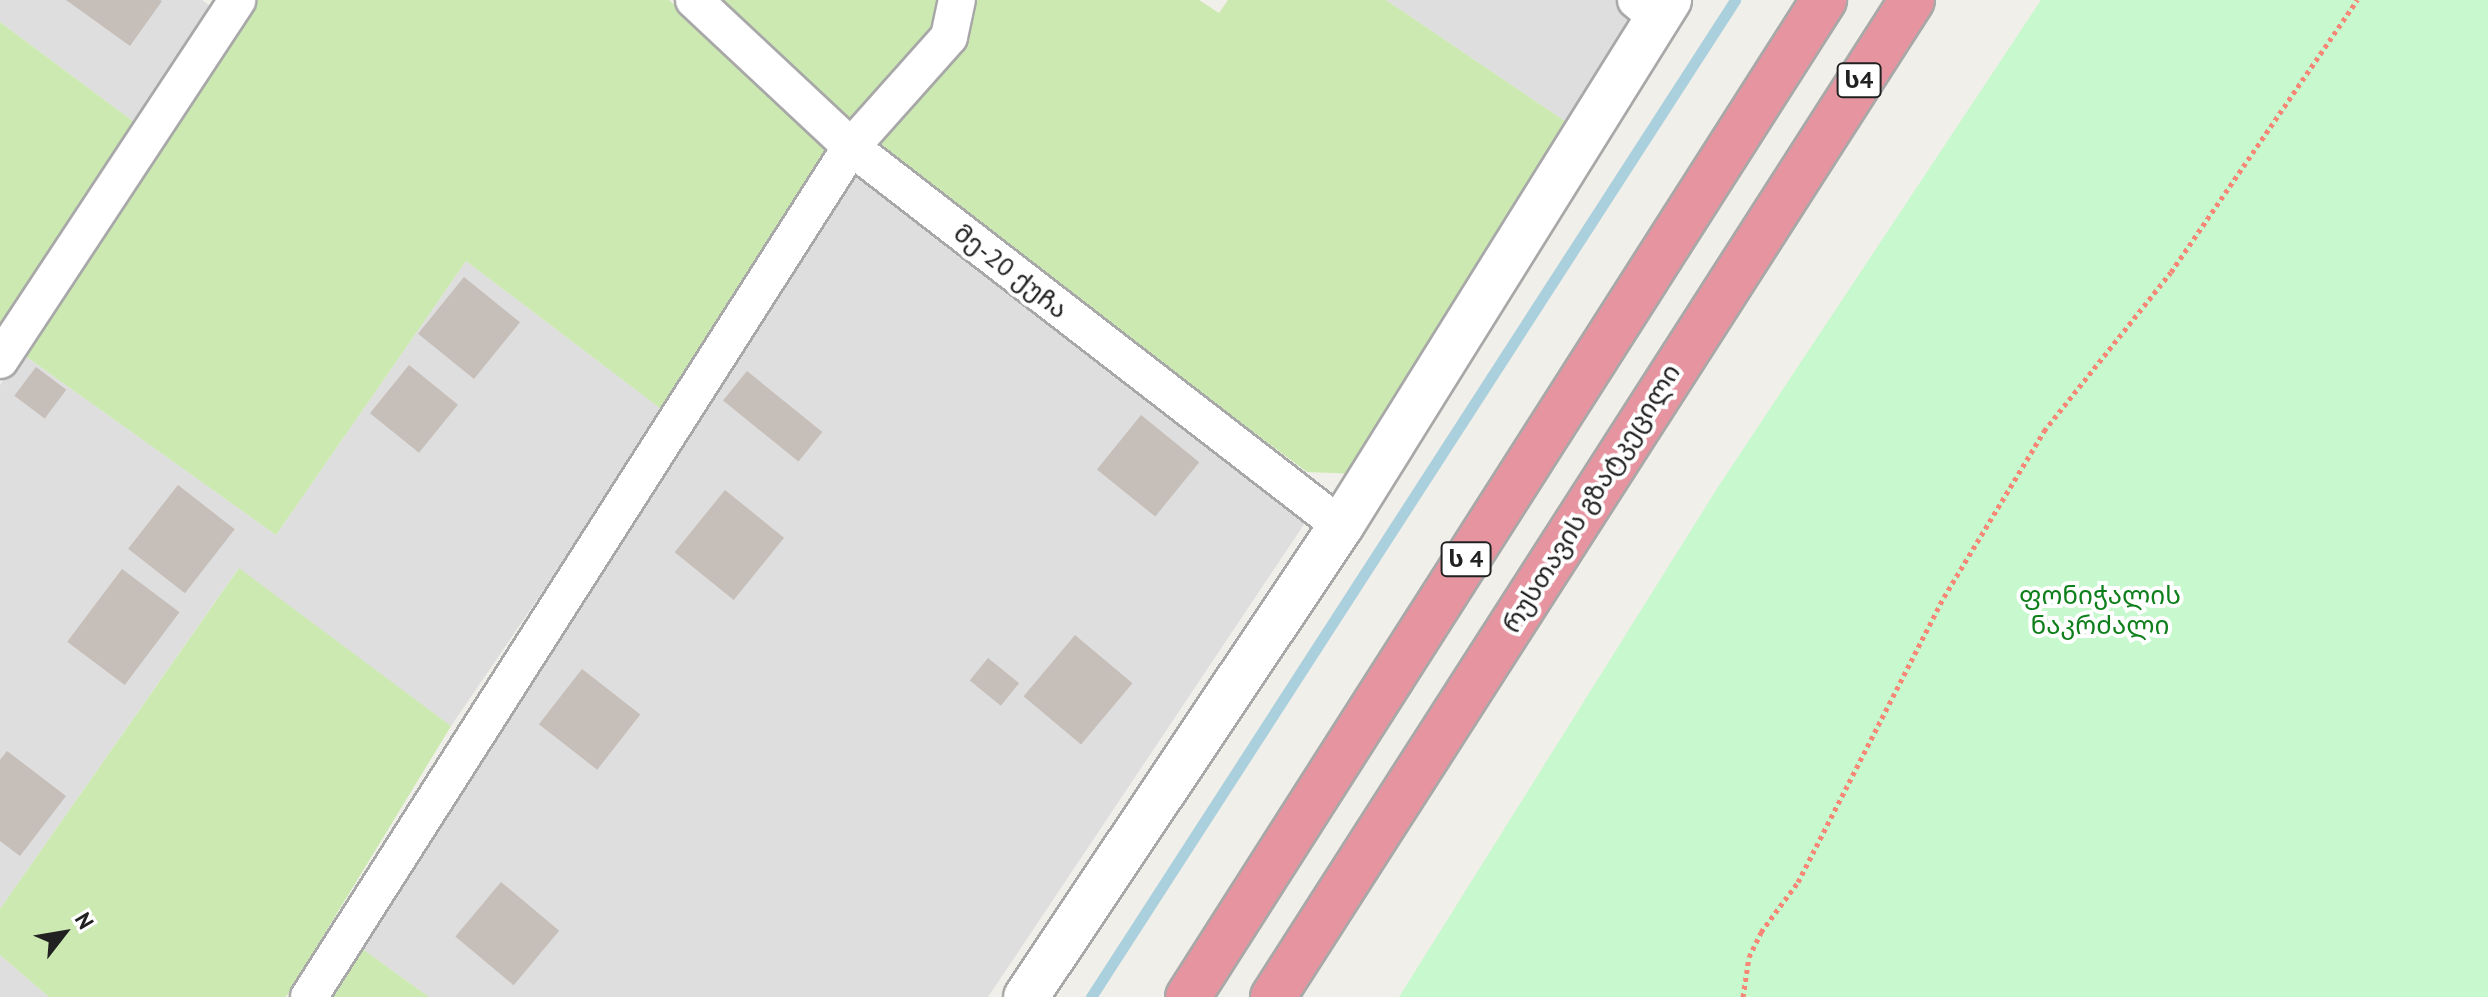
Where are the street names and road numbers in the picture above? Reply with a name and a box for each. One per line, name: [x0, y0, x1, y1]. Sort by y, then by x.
road number: ს4: [1835, 60, 1883, 100]
street label: მე-20 ქუჩა: [948, 217, 1074, 325]
street label: რუსთავის გზატკეცილი: [1495, 358, 1687, 638]
road number: ს 4: [1440, 539, 1492, 579]

